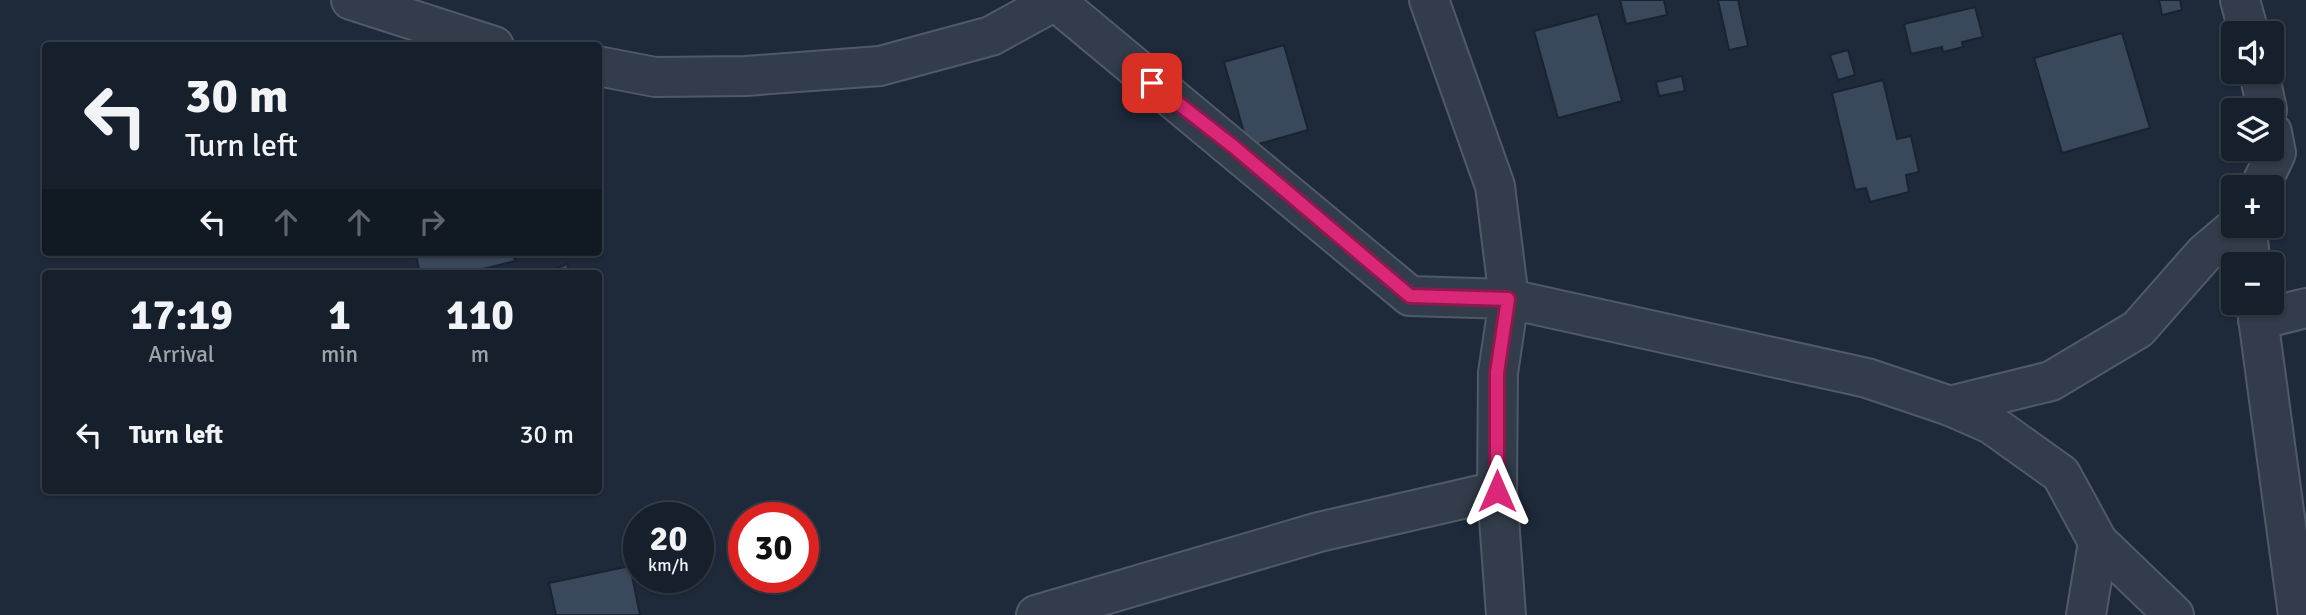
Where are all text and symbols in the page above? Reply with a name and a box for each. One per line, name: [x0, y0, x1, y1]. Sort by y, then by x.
map controls: [2221, 21, 2284, 315]
button: sound: [2221, 21, 2284, 84]
pin: [1122, 53, 1182, 113]
icon: arrive: [1133, 64, 1171, 102]
text: 30 m: [185, 66, 288, 126]
icon: left: [70, 70, 161, 161]
button: layers: [2221, 98, 2284, 161]
text: Turn left: [185, 126, 298, 165]
button: +: [2221, 175, 2284, 238]
icon: left: [194, 203, 232, 241]
icon: ahead: [267, 203, 305, 241]
icon: ahead: [340, 203, 378, 241]
icon: right: [413, 203, 451, 241]
button: −: [2221, 252, 2284, 315]
text: 17:19: [130, 290, 233, 341]
text: 1: [328, 290, 351, 341]
text: 110: [446, 290, 514, 341]
text: Arrival: [148, 340, 215, 369]
text: min: [321, 340, 358, 369]
text: m: [471, 340, 489, 369]
icon: left: [70, 416, 108, 454]
text: Turn left: [129, 419, 223, 451]
text: 30 m: [519, 419, 574, 451]
position arrow: [1460, 454, 1534, 528]
speed limit sign: 30: [728, 502, 819, 593]
text: 20: [650, 517, 687, 560]
text: km/h: [648, 554, 689, 576]

